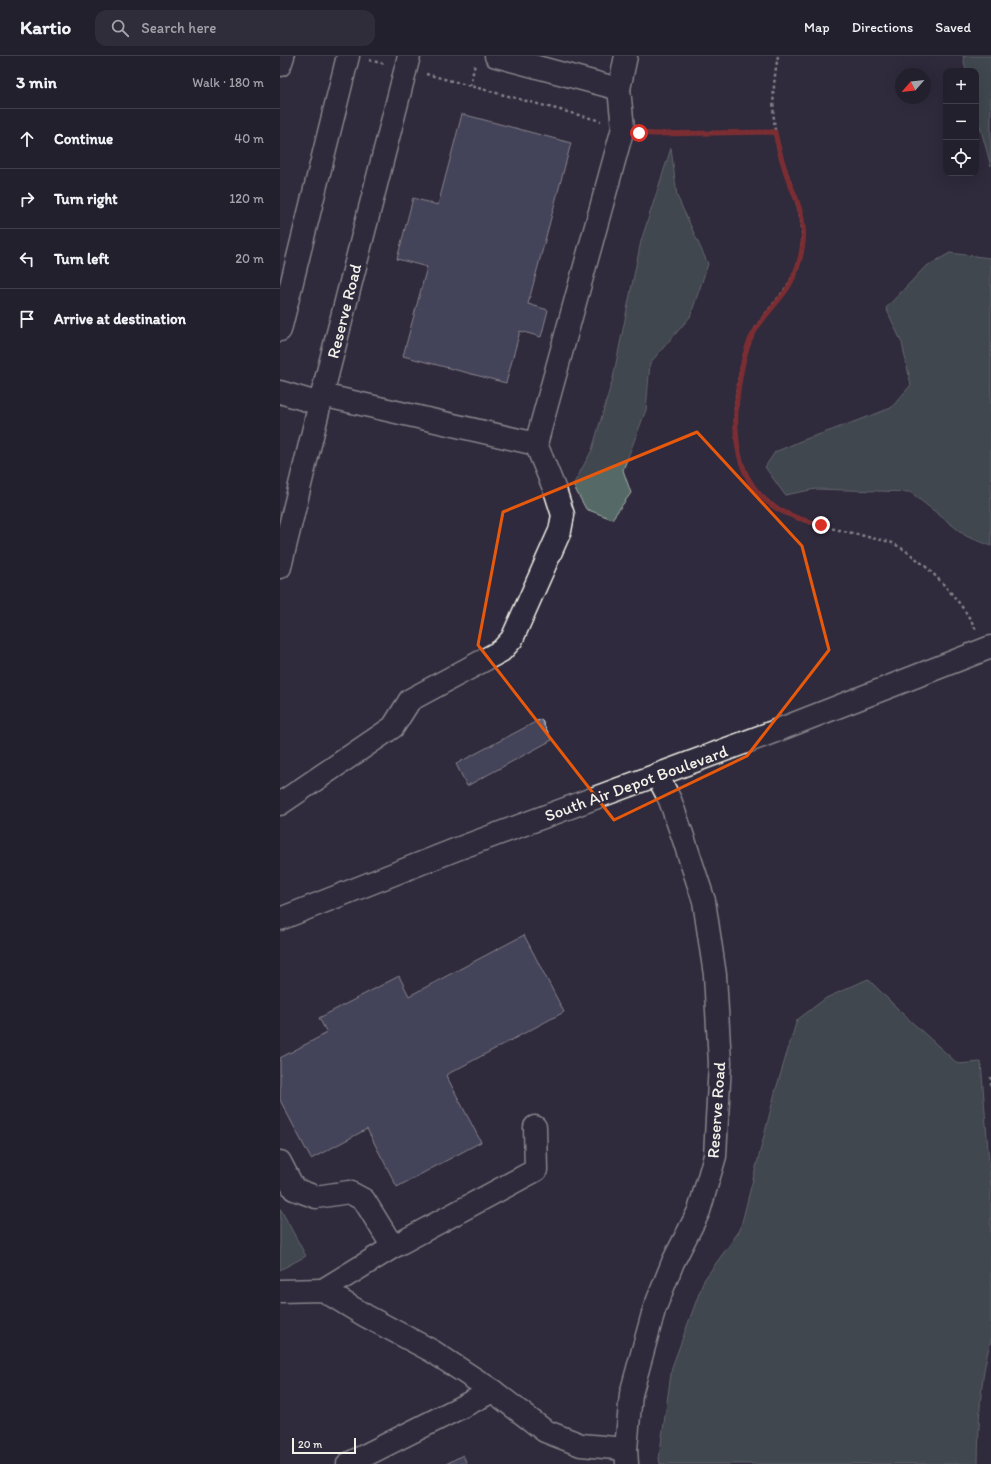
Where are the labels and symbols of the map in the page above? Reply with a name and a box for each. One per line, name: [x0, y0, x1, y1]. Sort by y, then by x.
north arrow: [895, 68, 931, 104]
route start: [630, 124, 648, 142]
street label: Reserve Road: [323, 261, 366, 360]
route end: [812, 516, 830, 534]
street label: South Air Depot Boulevard: [542, 740, 731, 825]
street label: Reserve Road: [703, 1060, 729, 1159]
scale bar: [292, 1436, 356, 1455]

